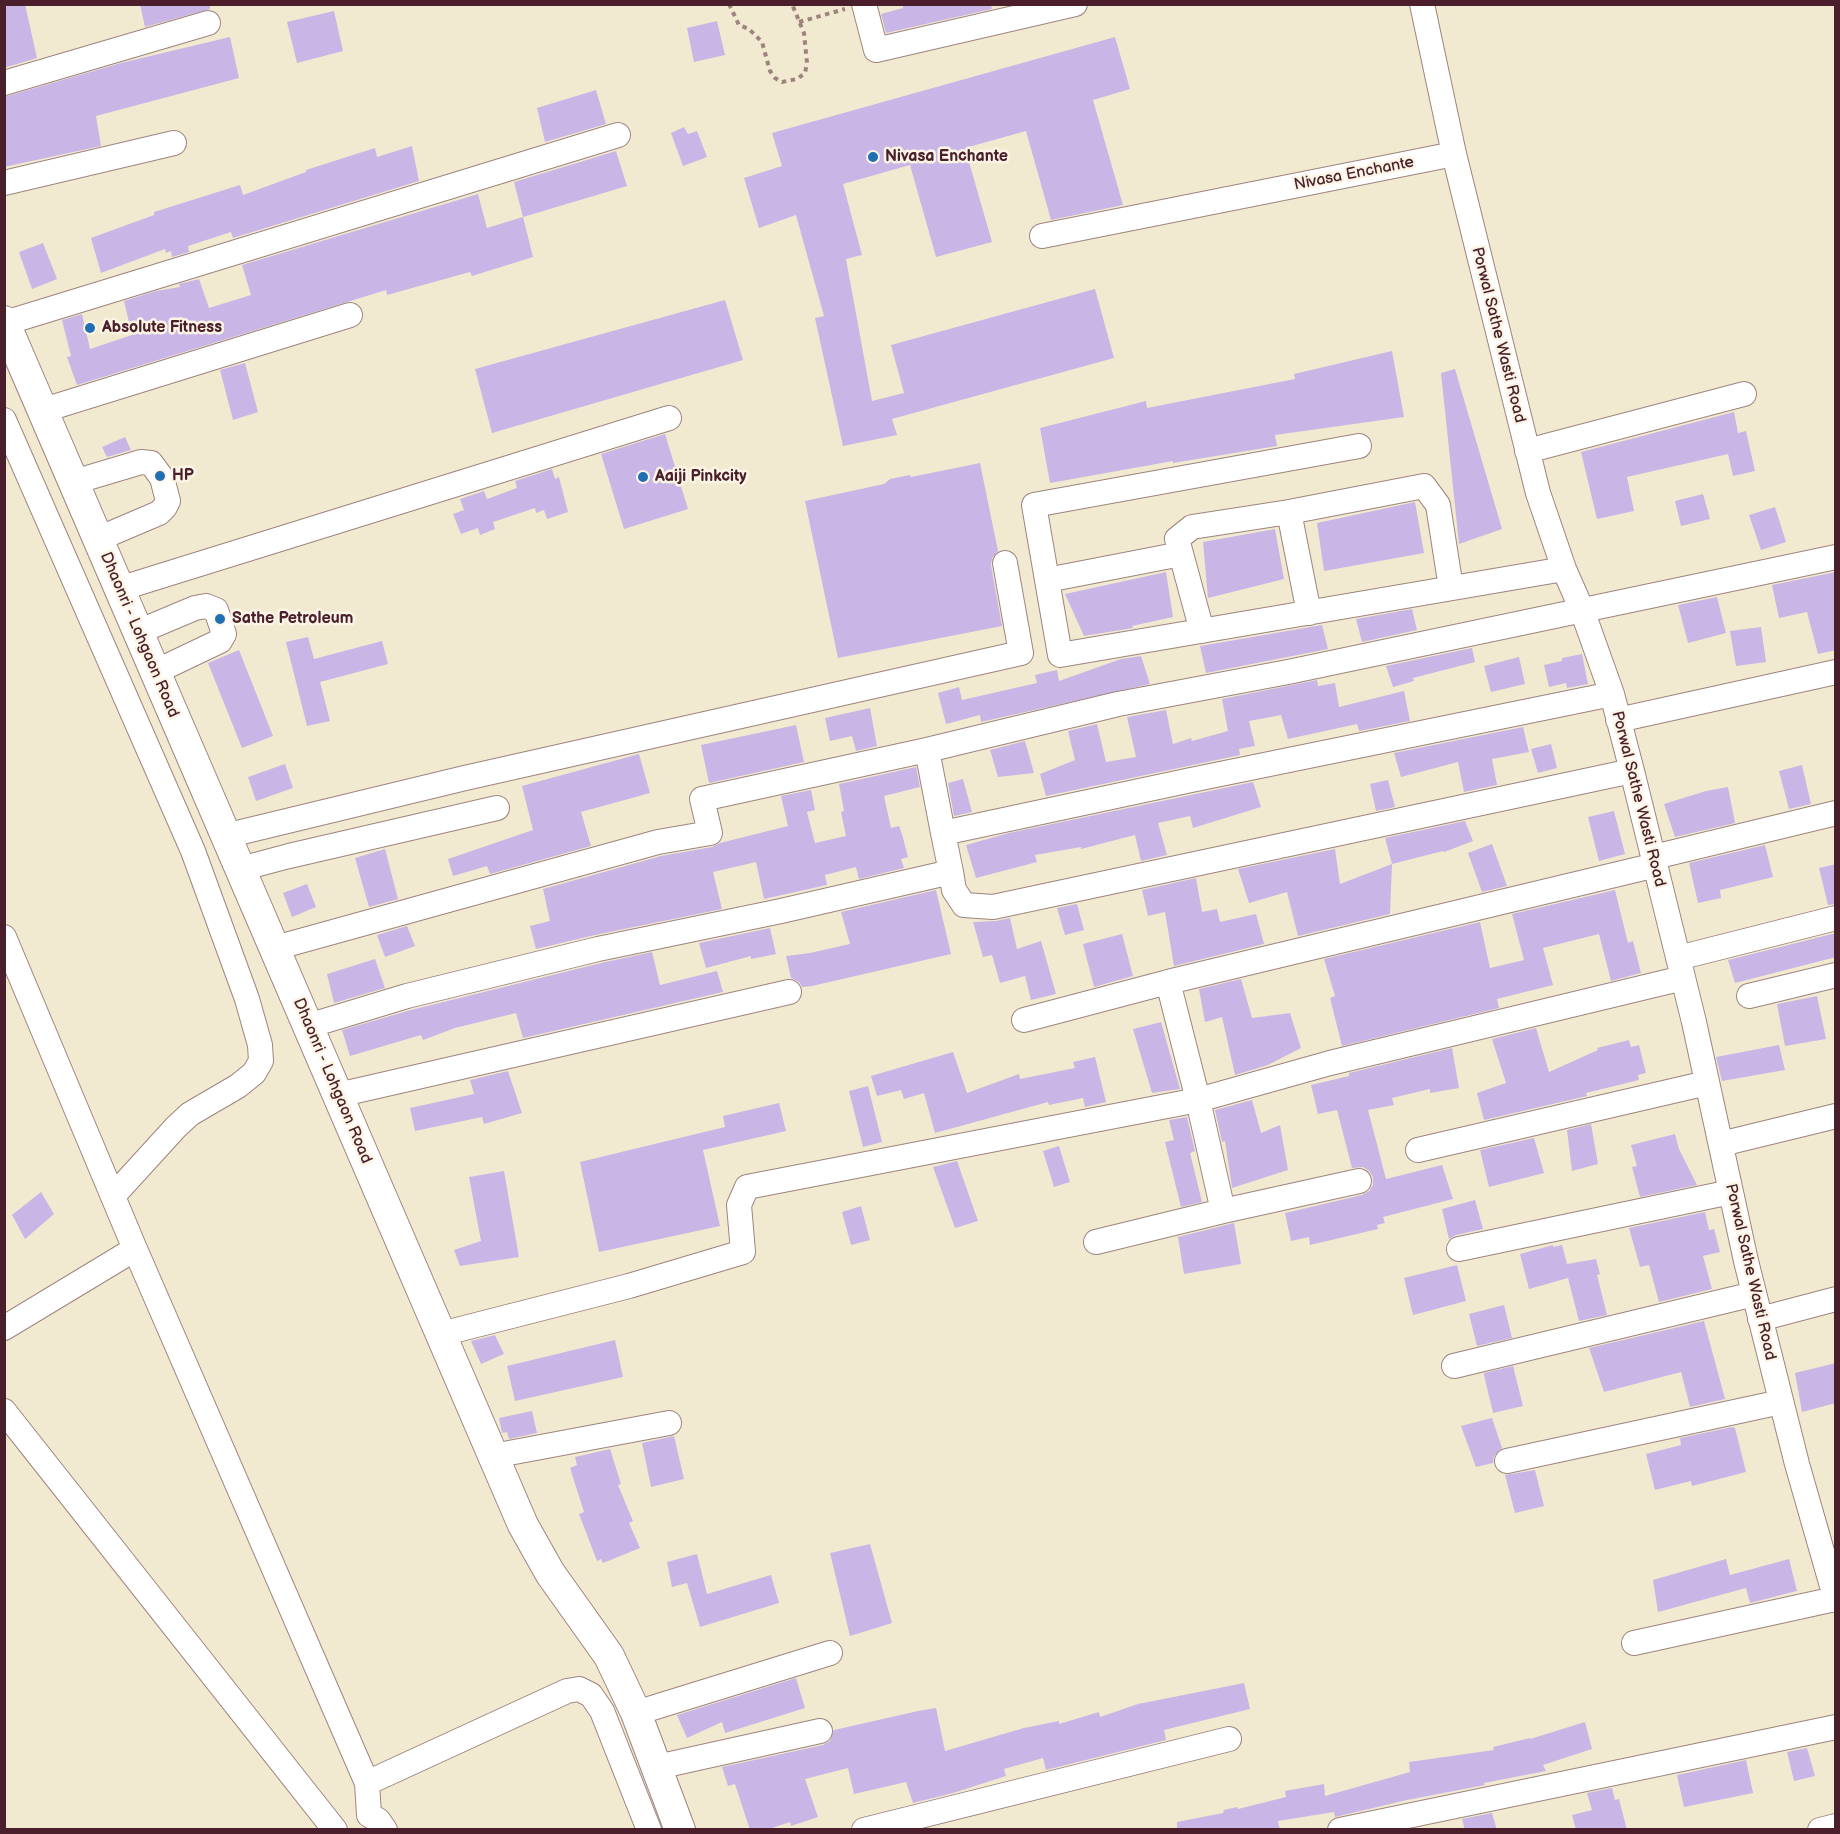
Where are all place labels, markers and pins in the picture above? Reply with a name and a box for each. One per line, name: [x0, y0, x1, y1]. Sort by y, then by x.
place label: Nivasa Enchante: [885, 147, 1008, 167]
marker: Nivasa Enchante: [866, 150, 880, 164]
place label: Absolute Fitness: [102, 318, 222, 338]
marker: Absolute Fitness: [83, 321, 97, 335]
place label: HP: [172, 466, 194, 486]
place label: Aaiji Pinkcity: [655, 467, 747, 487]
marker: HP: [153, 469, 167, 483]
marker: Aaiji Pinkcity: [636, 470, 650, 484]
place label: Sathe Petroleum: [232, 609, 353, 629]
marker: Sathe Petroleum: [213, 612, 227, 626]

